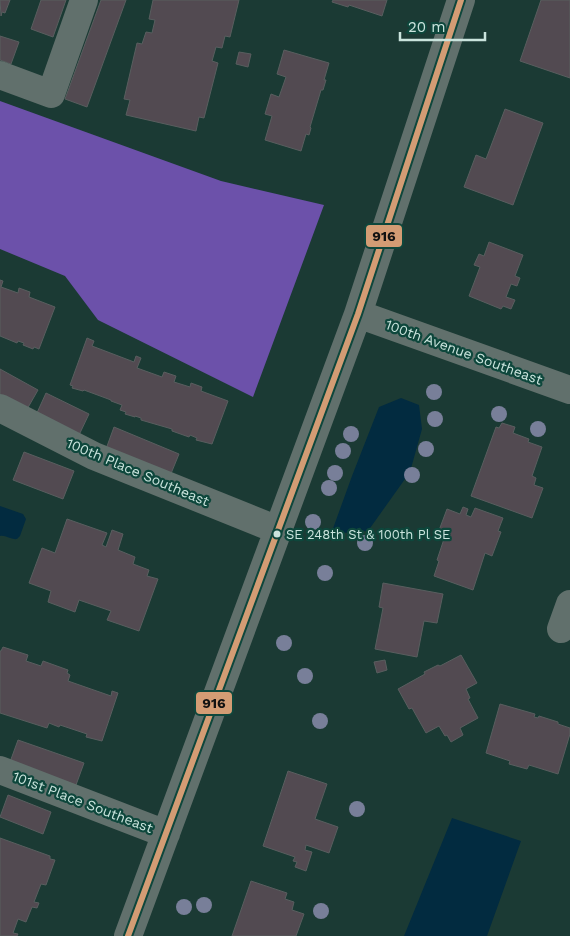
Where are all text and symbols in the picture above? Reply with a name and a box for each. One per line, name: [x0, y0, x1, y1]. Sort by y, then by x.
scale bar: [400, 10, 485, 42]
text: 20 m: [408, 18, 446, 36]
line badge: 916: [365, 224, 403, 248]
text: 916: [372, 228, 396, 244]
street label: 100th Avenue Southeast: [383, 316, 545, 388]
street label: 100th Place Southeast: [64, 435, 212, 509]
place label: SE 248th St & 100th Pl SE: [286, 527, 450, 542]
marker: SE 248th St & 100th Pl SE: [272, 529, 282, 539]
line badge: 916: [195, 691, 233, 715]
text: 916: [202, 695, 226, 711]
street label: 101st Place Southeast: [11, 768, 155, 836]

